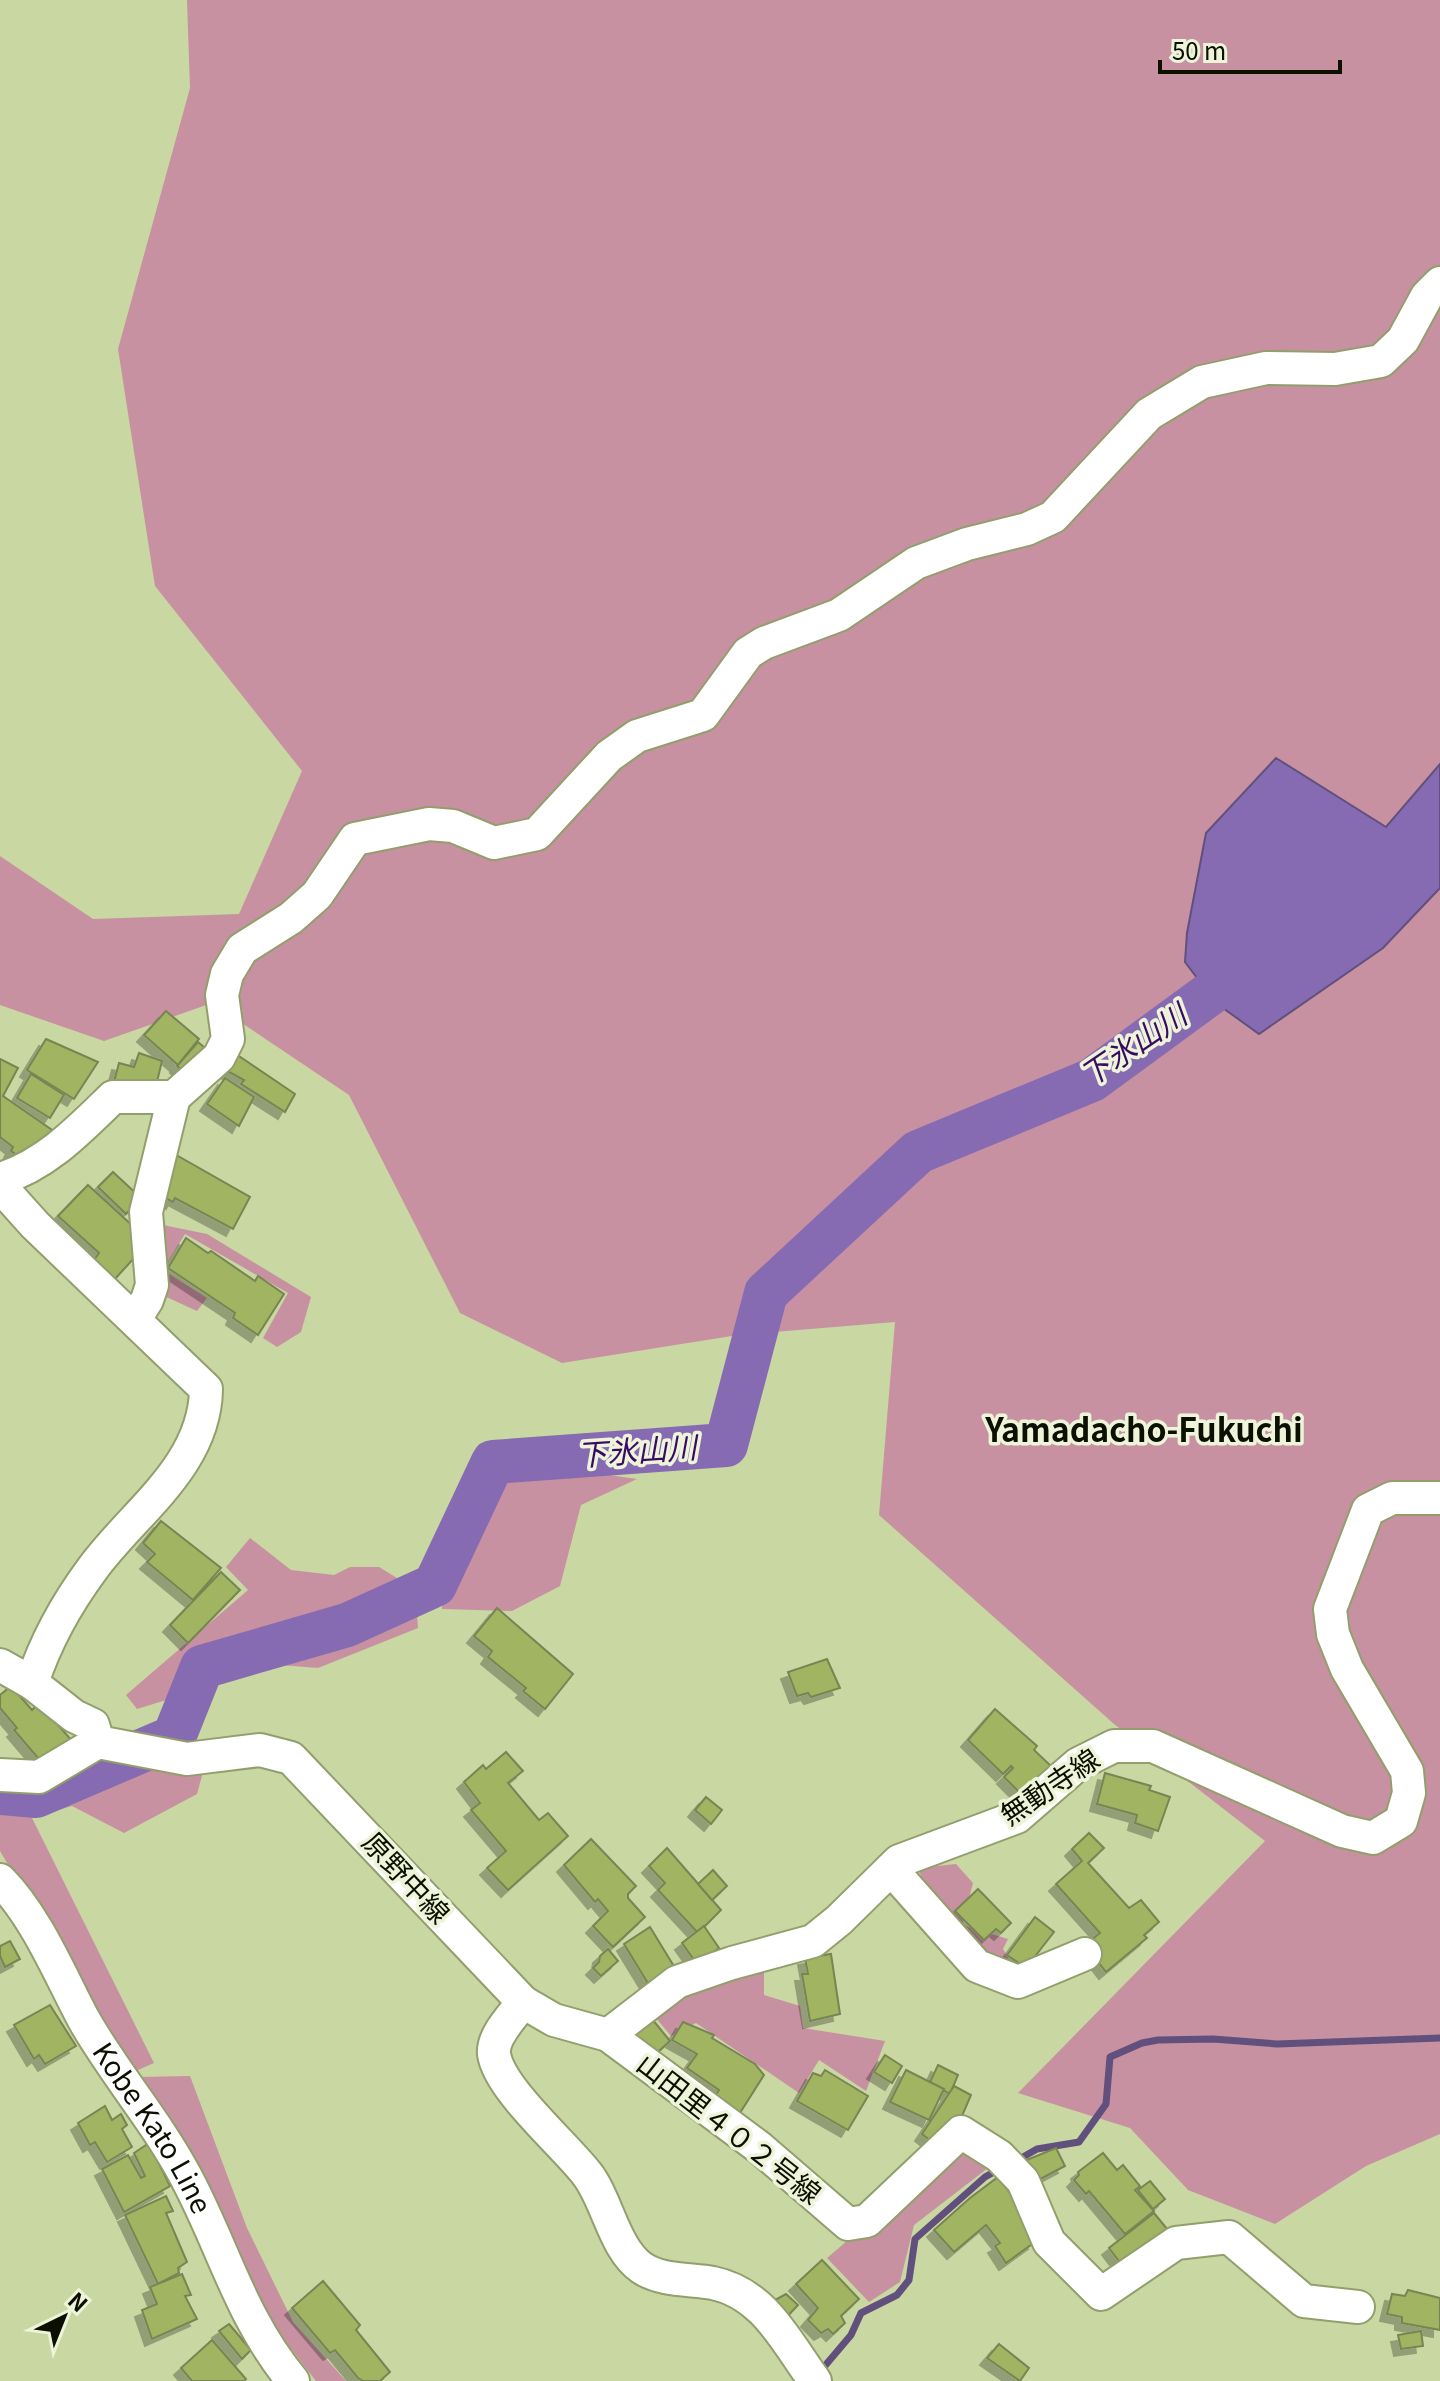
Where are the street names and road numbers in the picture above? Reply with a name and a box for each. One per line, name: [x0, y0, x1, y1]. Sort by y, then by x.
street label: 無動寺線: [991, 1737, 1106, 1833]
street label: 原野中線: [355, 1822, 460, 1931]
street label: Kobe Kato Line: [85, 2034, 223, 2219]
street label: 山田里４０２号線: [630, 2043, 831, 2212]

